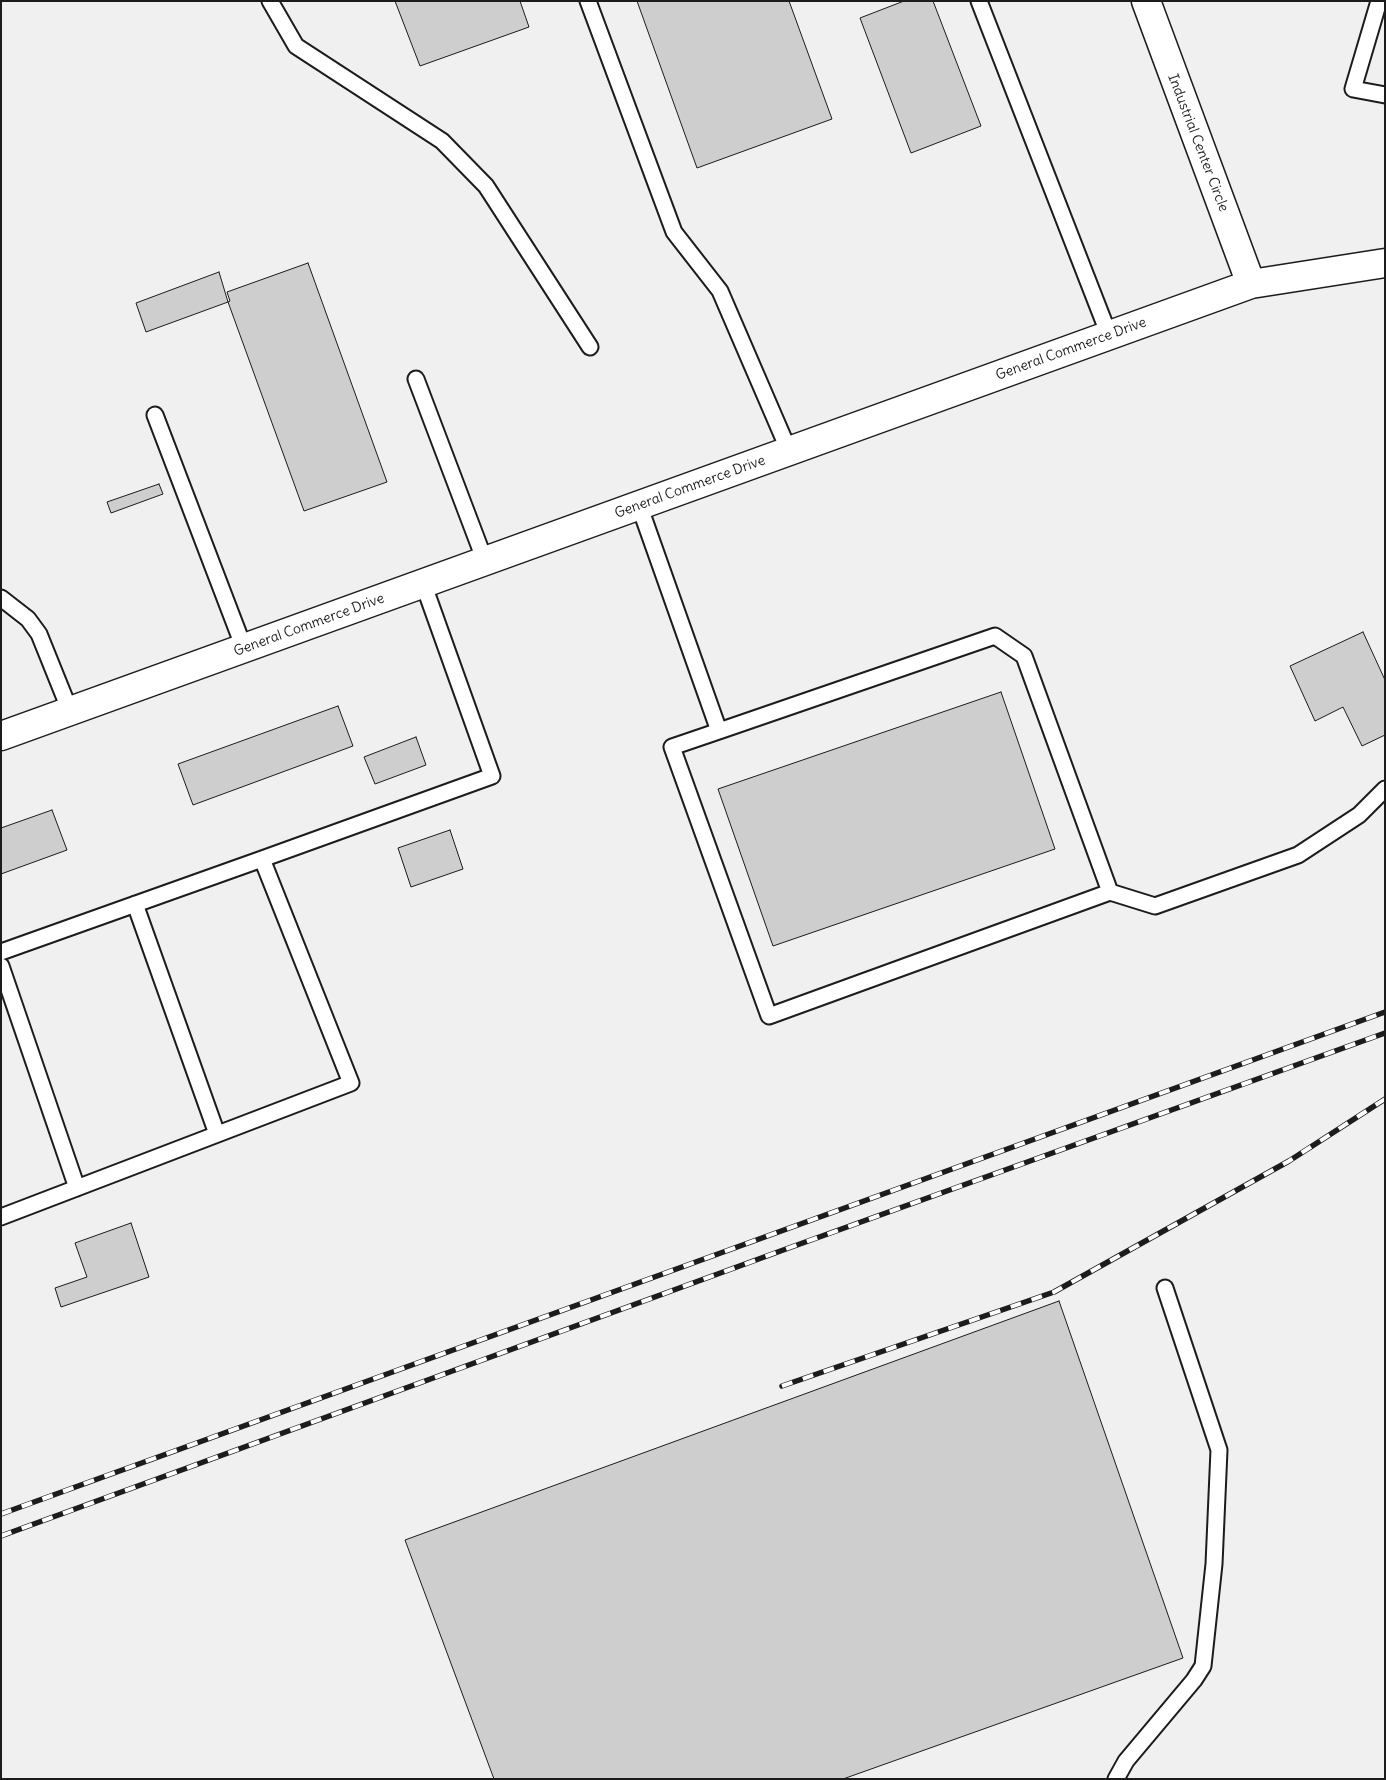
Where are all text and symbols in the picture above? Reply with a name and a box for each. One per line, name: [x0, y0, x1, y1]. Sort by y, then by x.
street label: Industrial Center Circle: [1164, 72, 1232, 214]
street label: General Commerce Drive: [994, 314, 1148, 384]
street label: General Commerce Drive: [613, 452, 767, 522]
street label: General Commerce Drive: [232, 590, 386, 660]

